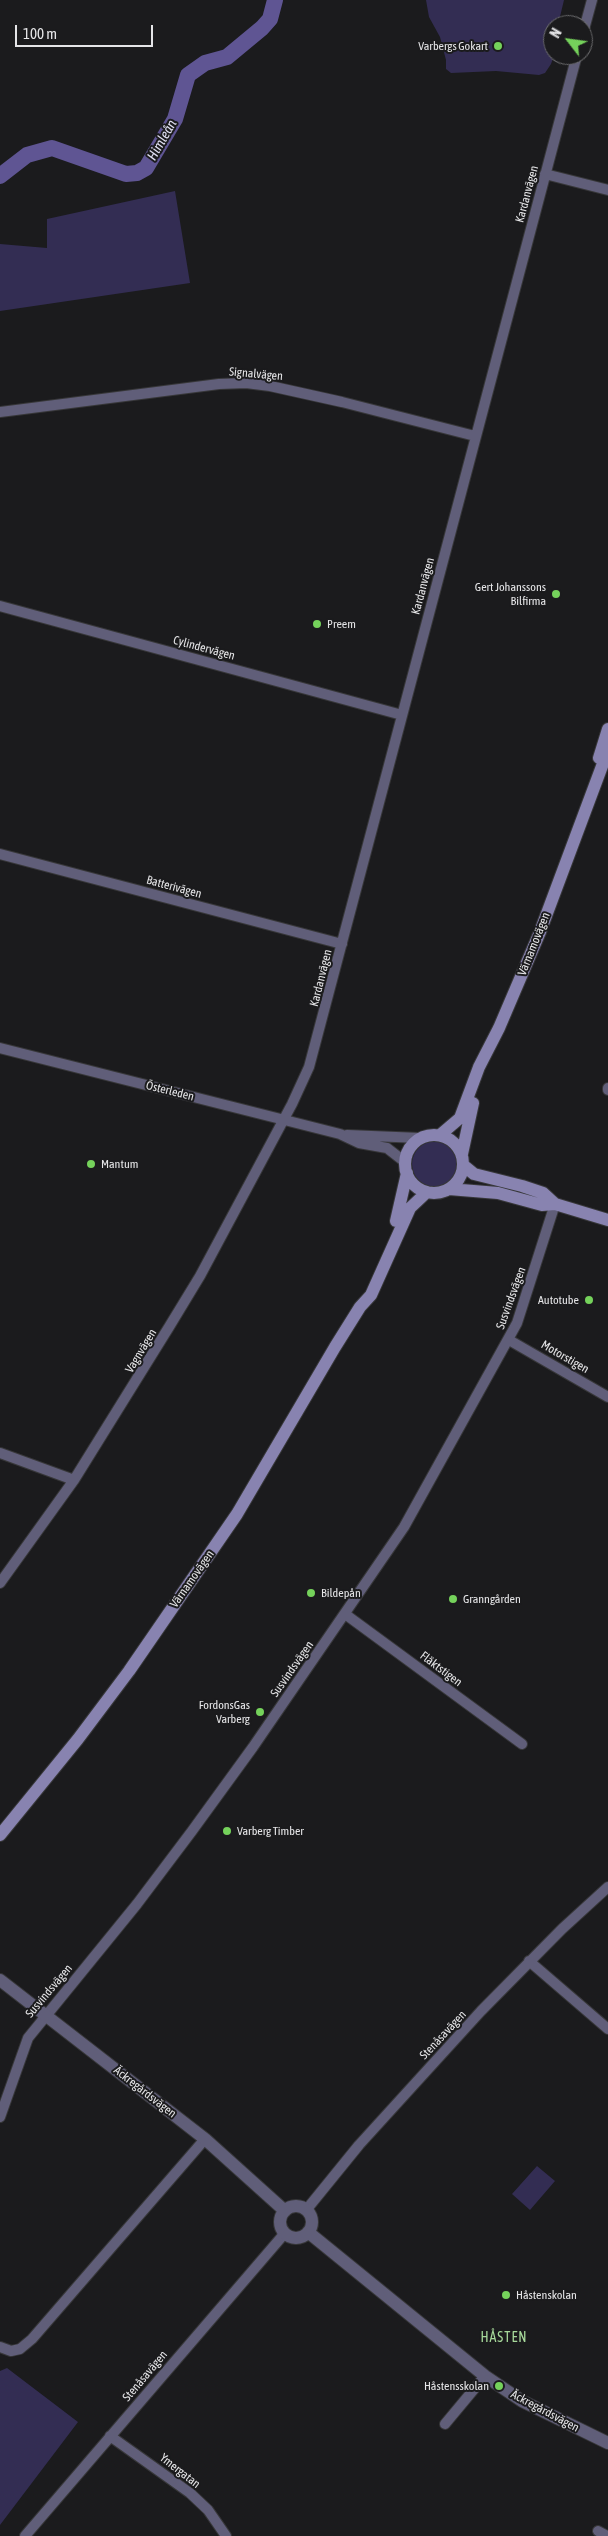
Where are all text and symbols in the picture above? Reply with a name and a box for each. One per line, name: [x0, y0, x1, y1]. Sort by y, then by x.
scale bar: [18, 15, 155, 47]
north arrow: [543, 15, 593, 65]
text: 100 m: [23, 25, 57, 42]
text: N: [547, 25, 565, 41]
place label: Varbergs Gokart: [418, 39, 488, 53]
marker: Varbergs Gokart: [492, 40, 504, 52]
water label: Himleån: [144, 117, 180, 163]
street label: Kardanvägen: [512, 164, 542, 224]
street label: Signalvägen: [228, 364, 284, 384]
street label: Kardanvägen: [408, 556, 438, 616]
place label: Gert Johanssons Bilfirma: [475, 580, 546, 608]
marker: Gert Johanssons Bilfirma: [550, 588, 562, 600]
place label: Preem: [327, 617, 356, 631]
marker: Preem: [311, 618, 323, 630]
street label: Cylindervägen: [172, 633, 236, 663]
street label: Batterivägen: [145, 873, 203, 901]
street label: Värnamovägen: [515, 910, 553, 978]
street label: Kardanvägen: [307, 948, 335, 1008]
street label: Österleden: [144, 1078, 196, 1104]
place label: Mantum: [101, 1157, 138, 1171]
marker: Mantum: [85, 1158, 97, 1170]
street label: Susvindsvägen: [493, 1265, 529, 1331]
place label: Autotube: [538, 1293, 579, 1307]
marker: Autotube: [583, 1294, 595, 1306]
street label: Vagnvägen: [122, 1326, 160, 1376]
street label: Motorstigen: [539, 1338, 591, 1376]
street label: Värnamovägen: [167, 1548, 217, 1610]
place label: Bildepån: [321, 1586, 361, 1600]
marker: Bildepån: [305, 1587, 317, 1599]
place label: Granngården: [463, 1592, 521, 1606]
marker: Granngården: [447, 1593, 459, 1605]
street label: Susvindsvägen: [267, 1638, 317, 1700]
street label: Fläktstigen: [417, 1649, 465, 1689]
place label: FordonsGas Varberg: [199, 1698, 250, 1726]
marker: FordonsGas Varberg: [254, 1706, 266, 1718]
place label: Varberg Timber: [237, 1824, 304, 1838]
marker: Varberg Timber: [221, 1825, 233, 1837]
street label: Susvindsvägen: [23, 1961, 75, 2021]
street label: Stenåsavägen: [417, 2008, 469, 2062]
street label: Äckregårdsvägen: [111, 2063, 179, 2121]
place label: Håstenskolan: [516, 2288, 577, 2302]
marker: Håstenskolan: [500, 2289, 512, 2301]
district label: HÅSTEN: [480, 2330, 528, 2346]
street label: Stenåsavägen: [120, 2348, 170, 2404]
place label: Håstensskolan: [424, 2379, 489, 2393]
marker: Håstensskolan: [493, 2380, 505, 2392]
street label: Äckregårdsvägen: [508, 2387, 582, 2435]
street label: Ymergatan: [157, 2451, 203, 2491]

